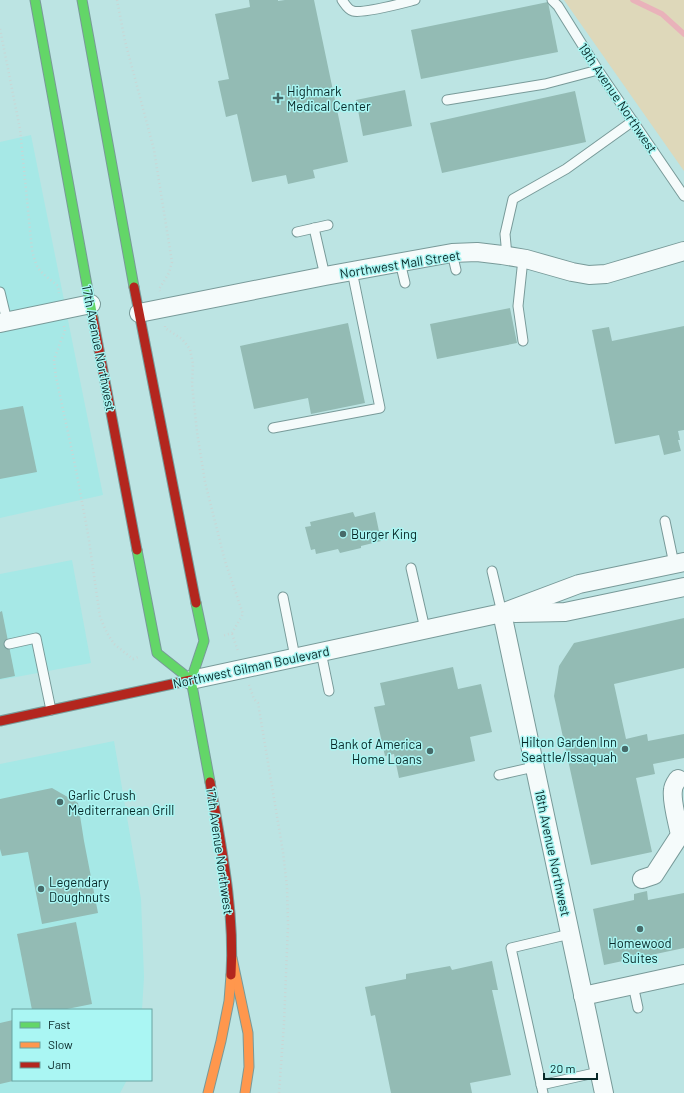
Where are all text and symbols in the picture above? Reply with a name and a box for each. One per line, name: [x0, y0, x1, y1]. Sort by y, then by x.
street label: 19th Avenue Northwest: [575, 40, 661, 156]
place label: Highmark Medical Center: [287, 83, 371, 114]
marker: Highmark Medical Center: [272, 92, 284, 104]
street label: Northwest Mall Street: [339, 247, 461, 281]
street label: 17th Avenue Northwest: [79, 283, 119, 413]
place label: Burger King: [351, 526, 417, 542]
marker: Burger King: [338, 529, 348, 539]
street label: Northwest Gilman Boulevard: [171, 643, 331, 691]
place label: Hilton Garden Inn Seattle/Issaquah: [521, 734, 617, 765]
place label: Bank of America Home Loans: [330, 736, 422, 767]
marker: Hilton Garden Inn Seattle/Issaquah: [620, 744, 630, 754]
marker: Bank of America Home Loans: [425, 746, 435, 756]
street label: 17th Avenue Northwest: [203, 786, 237, 916]
place label: Garlic Crush Mediterranean Grill: [68, 787, 174, 818]
street label: 18th Avenue Northwest: [532, 788, 574, 918]
marker: Garlic Crush Mediterranean Grill: [55, 797, 65, 807]
place label: Legendary Doughnuts: [49, 874, 110, 905]
marker: Legendary Doughnuts: [36, 884, 46, 894]
marker: Homewood Suites: [635, 924, 645, 934]
place label: Homewood Suites: [608, 935, 672, 966]
legend: [12, 1009, 152, 1081]
text: Fast: [48, 1017, 71, 1031]
text: Slow: [48, 1037, 73, 1051]
scale bar: [544, 1055, 597, 1081]
text: Jam: [48, 1057, 71, 1071]
text: 20 m: [550, 1061, 576, 1075]

